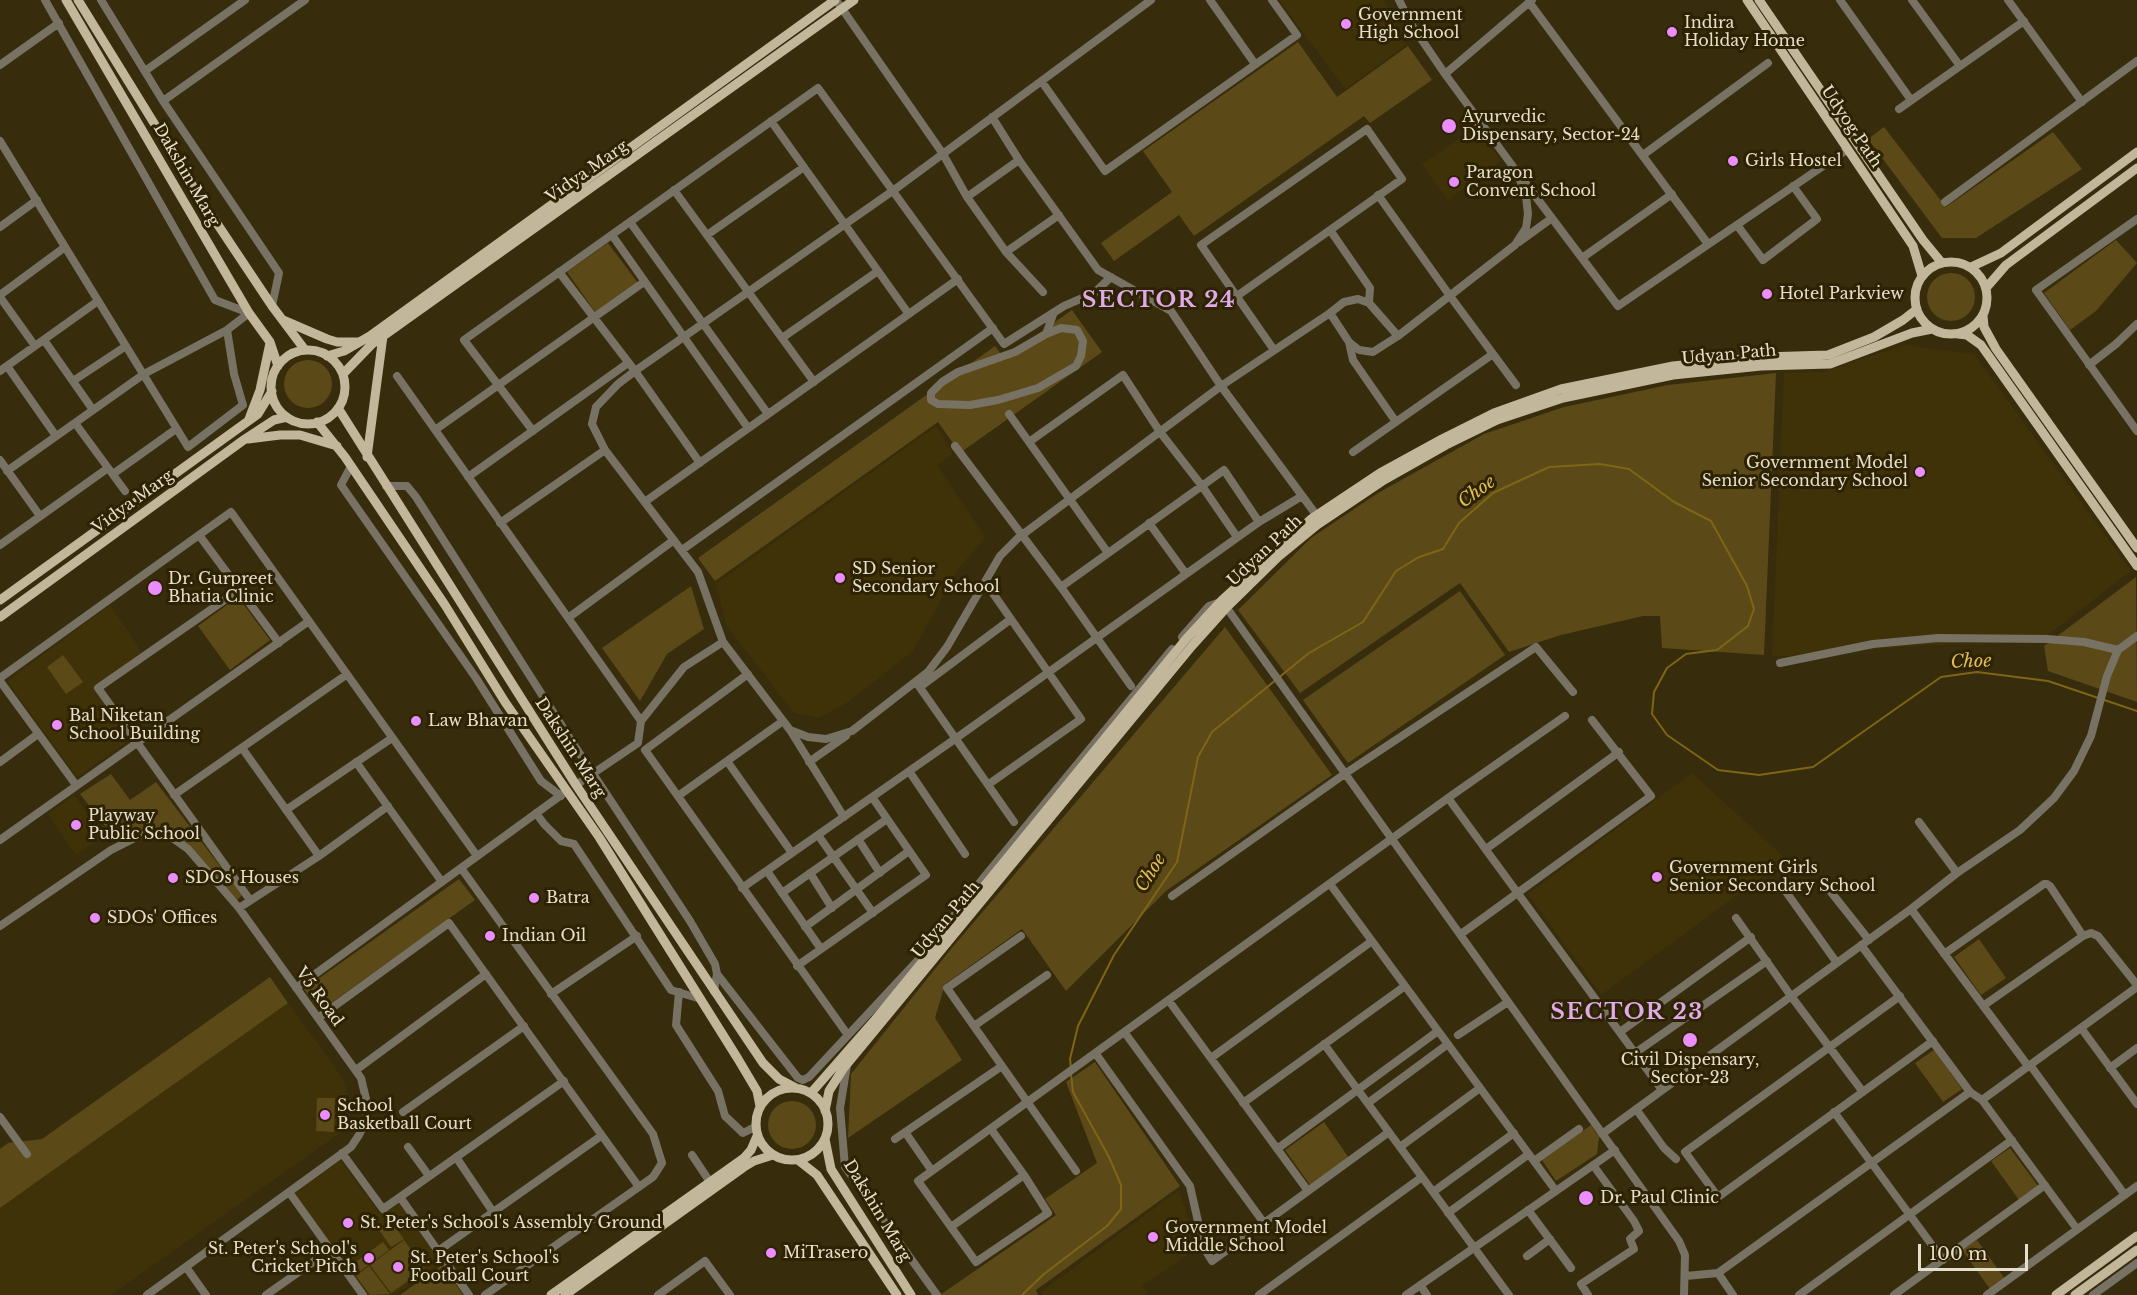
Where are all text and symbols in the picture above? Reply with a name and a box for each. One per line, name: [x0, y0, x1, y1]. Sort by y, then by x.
place label: Government High School: [1358, 5, 1463, 43]
place label: Indira Holiday Home: [1684, 13, 1805, 51]
marker: Government High School: [1339, 17, 1353, 31]
marker: Indira Holiday Home: [1665, 25, 1679, 39]
street label: Udyog Path: [1816, 82, 1886, 172]
place label: Ayurvedic Dispensary, Sector-24: [1462, 107, 1640, 145]
marker: Ayurvedic Dispensary, Sector-24: [1440, 117, 1458, 135]
street label: Dakshin Marg: [149, 120, 223, 230]
street label: Vidya Marg: [542, 137, 632, 207]
place label: Girls Hostel: [1745, 151, 1842, 171]
marker: Girls Hostel: [1726, 154, 1740, 168]
place label: Paragon Convent School: [1466, 163, 1596, 201]
marker: Paragon Convent School: [1447, 175, 1461, 189]
place label: Hotel Parkview: [1779, 284, 1904, 304]
marker: Hotel Parkview: [1760, 287, 1774, 301]
district label: SECTOR 24: [1082, 288, 1236, 314]
street label: Udyan Path: [1681, 341, 1777, 369]
place label: Government Model Senior Secondary School: [1702, 453, 1908, 491]
marker: Government Model Senior Secondary School: [1913, 465, 1927, 479]
street label: Vidya Marg: [89, 466, 177, 538]
water label: Choe: [1454, 471, 1500, 513]
street label: Udyan Path: [1224, 512, 1306, 590]
place label: SD Senior Secondary School: [852, 559, 1000, 597]
place label: Dr. Gurpreet Bhatia Clinic: [168, 569, 274, 607]
marker: SD Senior Secondary School: [833, 571, 847, 585]
marker: Dr. Gurpreet Bhatia Clinic: [146, 579, 164, 597]
water label: Choe: [1950, 650, 1992, 674]
street label: Dakshin Marg: [530, 694, 610, 802]
place label: Bal Niketan School Building: [69, 706, 200, 744]
place label: Law Bhavan: [428, 711, 528, 731]
marker: Law Bhavan: [409, 714, 423, 728]
marker: Bal Niketan School Building: [50, 718, 64, 732]
place label: Playway Public School: [88, 806, 200, 844]
marker: Playway Public School: [69, 818, 83, 832]
water label: Choe: [1131, 850, 1171, 896]
place label: Government Girls Senior Secondary School: [1669, 858, 1875, 896]
place label: SDOs' Houses: [185, 868, 299, 888]
marker: Government Girls Senior Secondary School: [1650, 870, 1664, 884]
marker: SDOs' Houses: [166, 871, 180, 885]
street label: Udyan Path: [908, 877, 984, 963]
place label: Batra: [546, 888, 590, 908]
marker: Batra: [527, 891, 541, 905]
place label: SDOs' Offices: [107, 908, 217, 928]
marker: SDOs' Offices: [88, 911, 102, 925]
place label: Indian Oil: [502, 926, 586, 946]
marker: Indian Oil: [483, 929, 497, 943]
street label: V5 Road: [291, 964, 347, 1030]
district label: SECTOR 23: [1550, 1000, 1704, 1026]
marker: Civil Dispensary, Sector-23: [1681, 1031, 1699, 1049]
place label: Civil Dispensary, Sector-23: [1621, 1050, 1759, 1088]
place label: School Basketball Court: [337, 1096, 472, 1134]
marker: School Basketball Court: [318, 1108, 332, 1122]
street label: Dakshin Marg: [839, 1157, 915, 1265]
place label: Dr. Paul Clinic: [1600, 1188, 1719, 1208]
marker: Dr. Paul Clinic: [1577, 1189, 1595, 1207]
place label: St. Peter's School's Assembly Ground: [360, 1213, 662, 1233]
marker: St. Peter's School's Assembly Ground: [341, 1216, 355, 1230]
place label: Government Model Middle School: [1165, 1218, 1327, 1256]
marker: Government Model Middle School: [1146, 1230, 1160, 1244]
scale bar: [1921, 1232, 2030, 1270]
place label: St. Peter's School's Cricket Pitch: [208, 1239, 357, 1277]
place label: MiTrasero: [783, 1243, 868, 1263]
text: 100 m: [1929, 1243, 1987, 1265]
marker: MiTrasero: [764, 1246, 778, 1260]
place label: St. Peter's School's Football Court: [410, 1248, 559, 1286]
marker: St. Peter's School's Cricket Pitch: [362, 1251, 376, 1265]
marker: St. Peter's School's Football Court: [391, 1260, 405, 1274]

